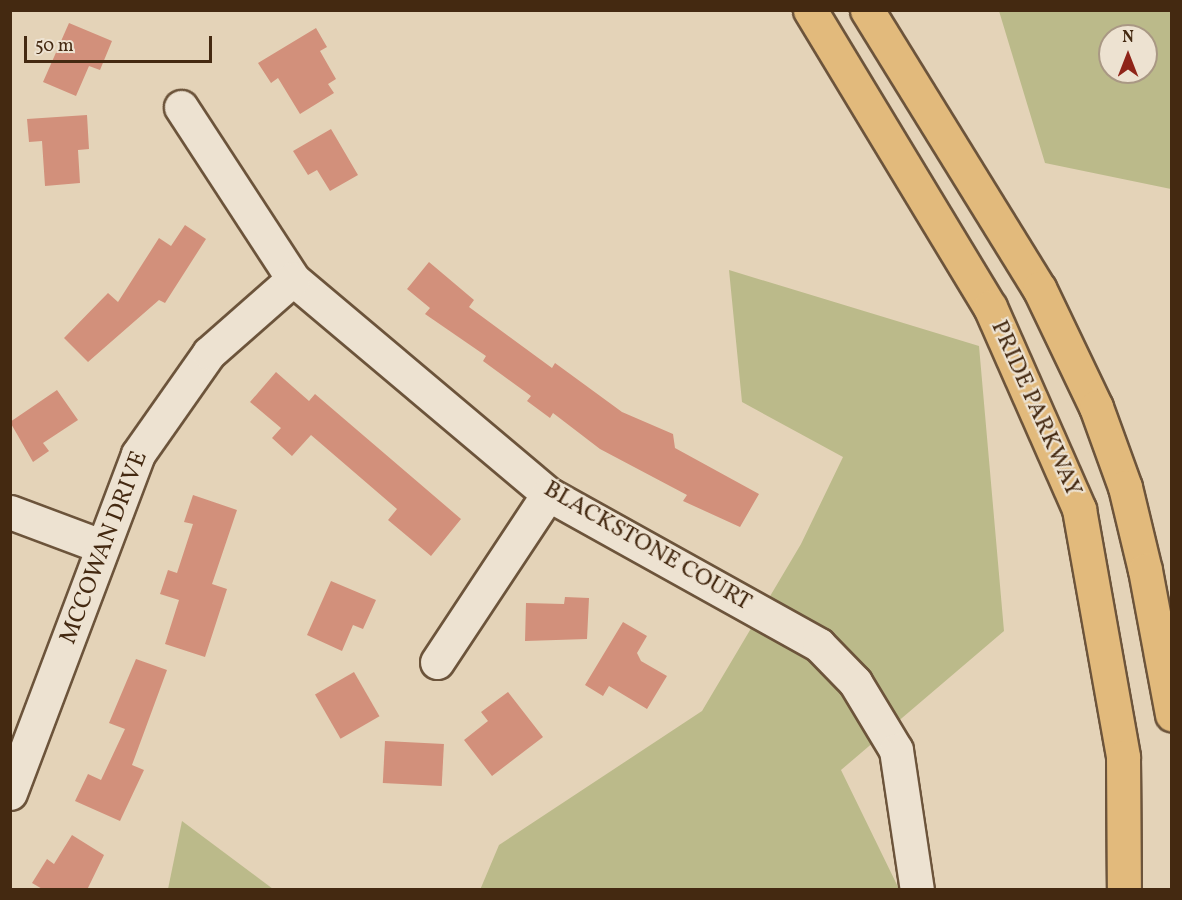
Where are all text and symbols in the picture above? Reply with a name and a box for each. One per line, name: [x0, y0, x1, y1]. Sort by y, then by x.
scale bar: [27, 24, 214, 62]
north arrow: [1098, 24, 1158, 84]
text: N: [1122, 27, 1134, 49]
text: 50 m: [35, 34, 74, 59]
street label: PRIDE PARKWAY: [983, 316, 1087, 502]
street label: MCCOWAN DRIVE: [55, 447, 155, 649]
street label: BLACKSTONE COURT: [538, 476, 756, 618]

